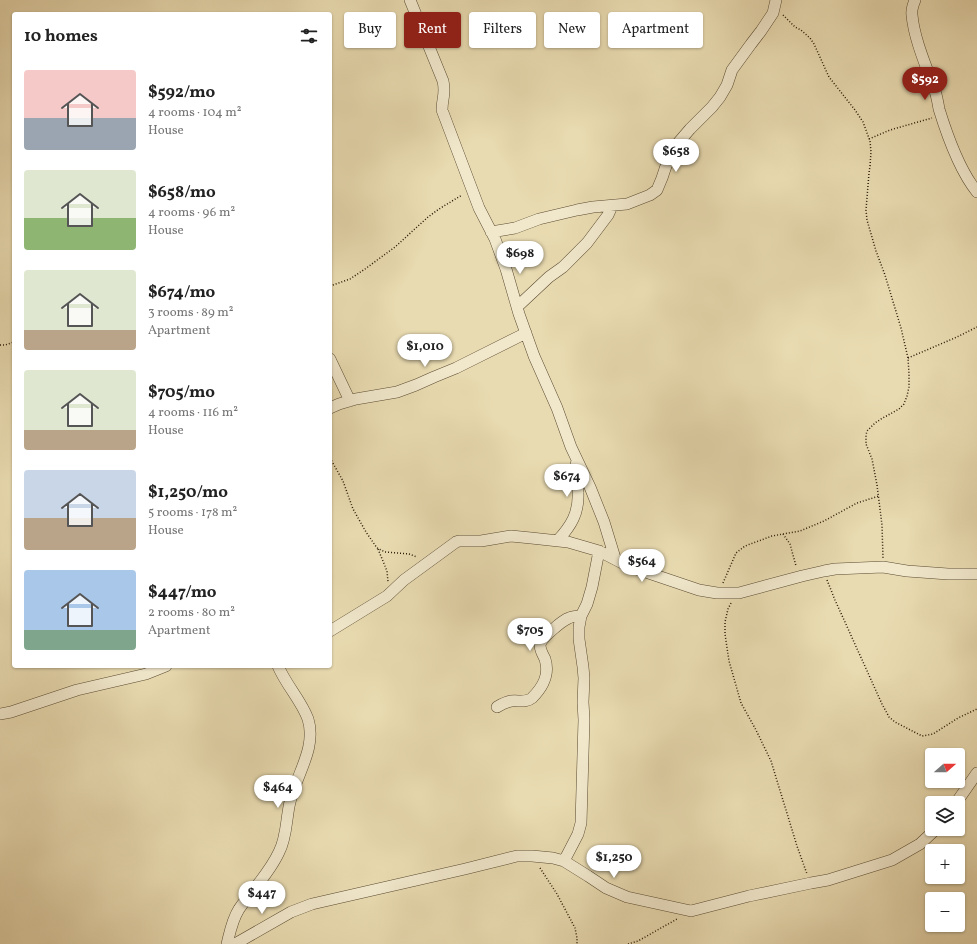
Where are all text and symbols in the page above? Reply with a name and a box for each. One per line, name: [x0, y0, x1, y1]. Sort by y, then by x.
chip: Buy: [344, 12, 396, 48]
chip: Rent: [404, 12, 461, 48]
chip: Filters: [469, 12, 536, 48]
chip: New: [544, 12, 600, 48]
chip: Apartment: [608, 12, 703, 48]
text: 10 homes: [24, 25, 98, 48]
icon: filters: [298, 25, 320, 47]
pin: $592: [901, 67, 949, 101]
text: $592: [911, 71, 939, 89]
text: $592/mo: [148, 81, 215, 104]
icon: home: [56, 86, 104, 134]
text: 4 rooms · 104 m²: [148, 104, 242, 122]
text: House: [148, 122, 184, 140]
pin: $658: [652, 139, 700, 173]
text: $658: [662, 143, 690, 161]
text: $658/mo: [148, 181, 216, 204]
icon: home: [56, 186, 104, 234]
text: 4 rooms · 96 m²: [148, 204, 235, 222]
text: House: [148, 222, 184, 240]
pin: $698: [496, 241, 544, 275]
text: $698: [506, 245, 534, 263]
text: $674/mo: [148, 281, 215, 304]
icon: home: [56, 286, 104, 334]
text: 3 rooms · 89 m²: [148, 304, 234, 322]
text: Apartment: [148, 322, 211, 340]
pin: $1,010: [392, 334, 458, 368]
text: $1,010: [406, 338, 444, 356]
text: $705/mo: [148, 381, 215, 404]
icon: home: [56, 386, 104, 434]
text: 4 rooms · 116 m²: [148, 404, 238, 422]
text: House: [148, 422, 184, 440]
pin: $674: [543, 464, 591, 498]
text: $674: [553, 468, 581, 486]
text: $1,250/mo: [148, 481, 228, 504]
icon: home: [56, 486, 104, 534]
text: 5 rooms · 178 m²: [148, 504, 237, 522]
text: House: [148, 522, 184, 540]
pin: $564: [618, 549, 666, 583]
text: $564: [628, 553, 656, 571]
text: $447/mo: [148, 581, 217, 604]
icon: home: [56, 586, 104, 634]
text: 2 rooms · 80 m²: [148, 604, 235, 622]
pin: $705: [506, 618, 554, 652]
text: Apartment: [148, 622, 211, 640]
text: $705: [516, 622, 544, 640]
north arrow: [925, 748, 965, 788]
map controls: [925, 748, 965, 932]
pin: $464: [254, 775, 302, 809]
text: $464: [263, 779, 293, 797]
button: layers: [925, 796, 965, 836]
button: +: [925, 844, 965, 884]
pin: $1,250: [581, 845, 647, 879]
text: $1,250: [595, 849, 633, 867]
pin: $447: [238, 881, 286, 915]
text: $447: [247, 885, 277, 903]
button: −: [925, 892, 965, 932]

